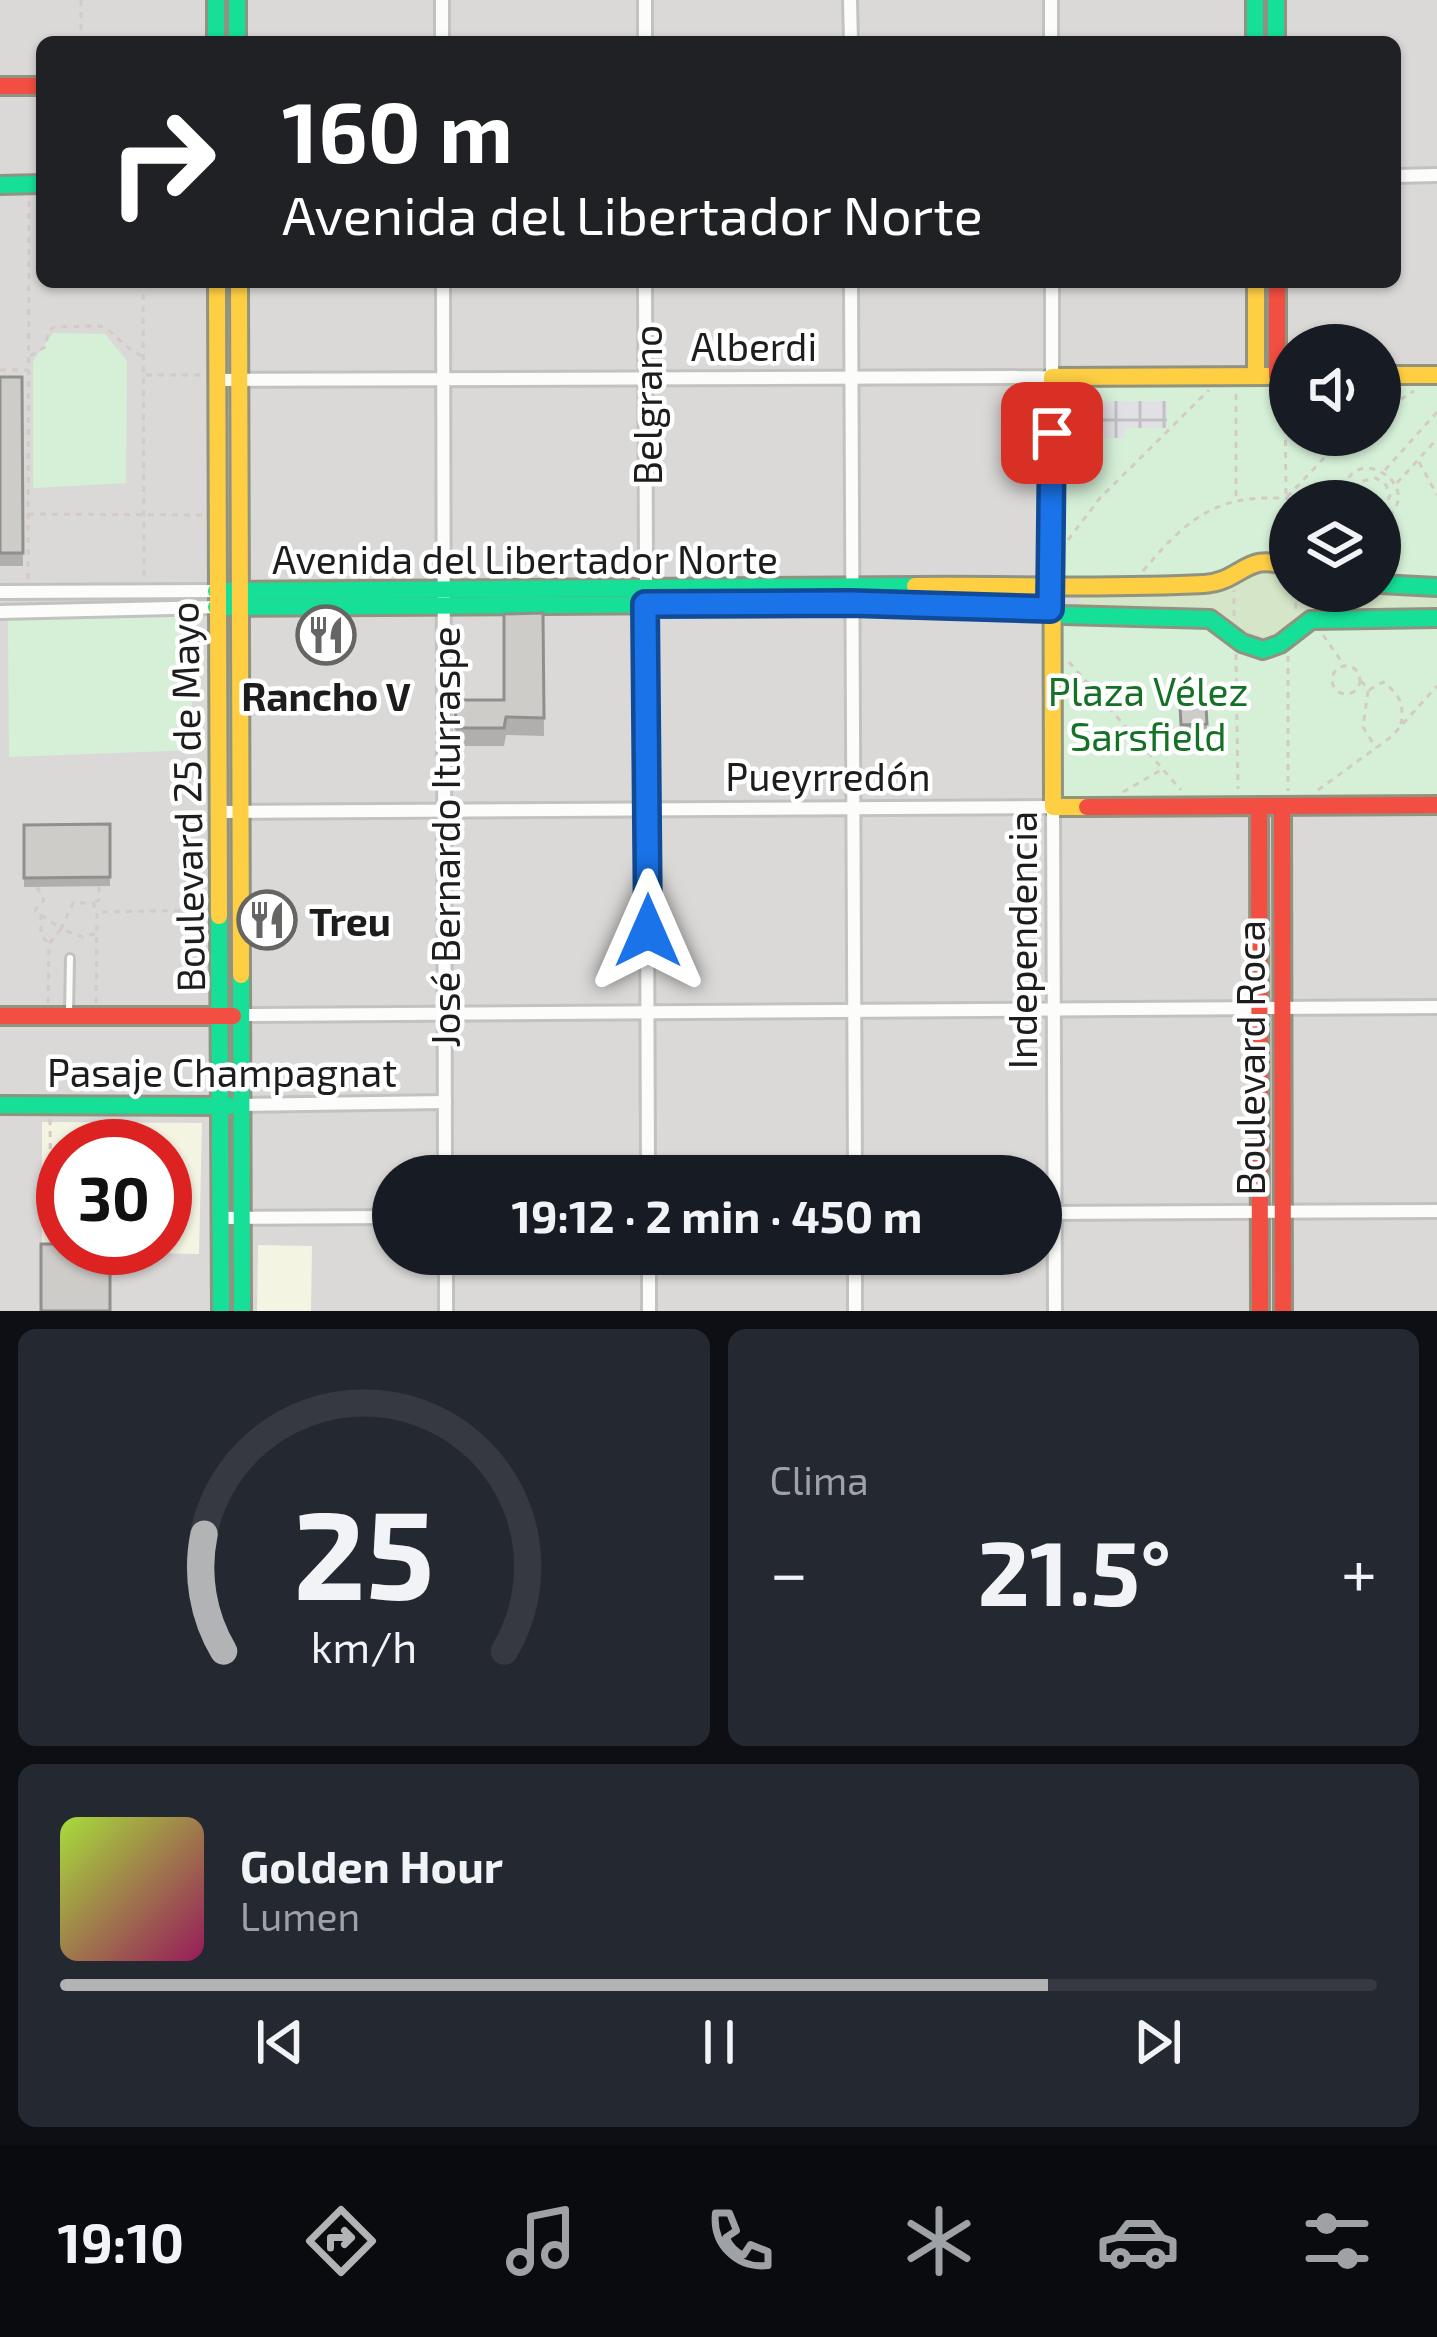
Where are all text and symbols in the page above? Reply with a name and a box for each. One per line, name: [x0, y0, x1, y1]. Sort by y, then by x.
text: 160 m: [282, 79, 513, 180]
icon: right: [84, 84, 240, 240]
text: Avenida del Libertador Norte: [282, 181, 983, 246]
street label: Alberdi: [691, 322, 817, 369]
map controls: [1269, 324, 1401, 612]
button: sound: [1269, 324, 1401, 456]
street label: Belgrano: [623, 325, 670, 485]
pin: [1001, 382, 1103, 484]
icon: arrive: [1019, 400, 1085, 466]
button: layers: [1269, 480, 1401, 612]
street label: Avenida del Libertador Norte: [272, 535, 778, 582]
street label: Boulevard 25 de Mayo: [159, 601, 213, 993]
restaurant icon: Rancho V: [295, 604, 357, 666]
street label: José Bernardo Iturraspe: [421, 626, 468, 1048]
park label: Plaza Vélez Sarsfield: [1048, 667, 1248, 759]
place label: Rancho V: [241, 672, 411, 719]
street label: Pueyrredón: [725, 752, 931, 799]
street label: Independencia: [998, 811, 1045, 1069]
position arrow: [585, 868, 711, 994]
restaurant icon: Treu: [236, 889, 298, 951]
place label: Treu: [309, 897, 391, 944]
street label: Boulevard Roca: [1226, 920, 1273, 1196]
street label: Pasaje Champagnat: [47, 1048, 397, 1095]
speed limit sign: 30: [36, 1119, 192, 1275]
text: 19:12 · 2 min · 450 m: [512, 1188, 922, 1242]
text: Clima: [770, 1456, 869, 1503]
text: 25: [293, 1475, 434, 1625]
text: 21.5°: [977, 1516, 1171, 1624]
text: −: [770, 1531, 808, 1610]
text: +: [1341, 1531, 1377, 1610]
text: km/h: [310, 1619, 417, 1671]
text: Golden Hour: [240, 1838, 503, 1892]
text: Lumen: [240, 1892, 360, 1939]
icon: previous: [247, 2009, 313, 2075]
icon: pause: [686, 2009, 752, 2075]
icon: next: [1125, 2009, 1191, 2075]
icon: directions: [299, 2199, 383, 2283]
icon: music: [499, 2199, 583, 2283]
icon: phone: [698, 2199, 782, 2283]
icon: climate: [897, 2199, 981, 2283]
icon: car: [1096, 2199, 1180, 2283]
icon: filters: [1295, 2199, 1379, 2283]
text: 19:10: [58, 2209, 184, 2274]

